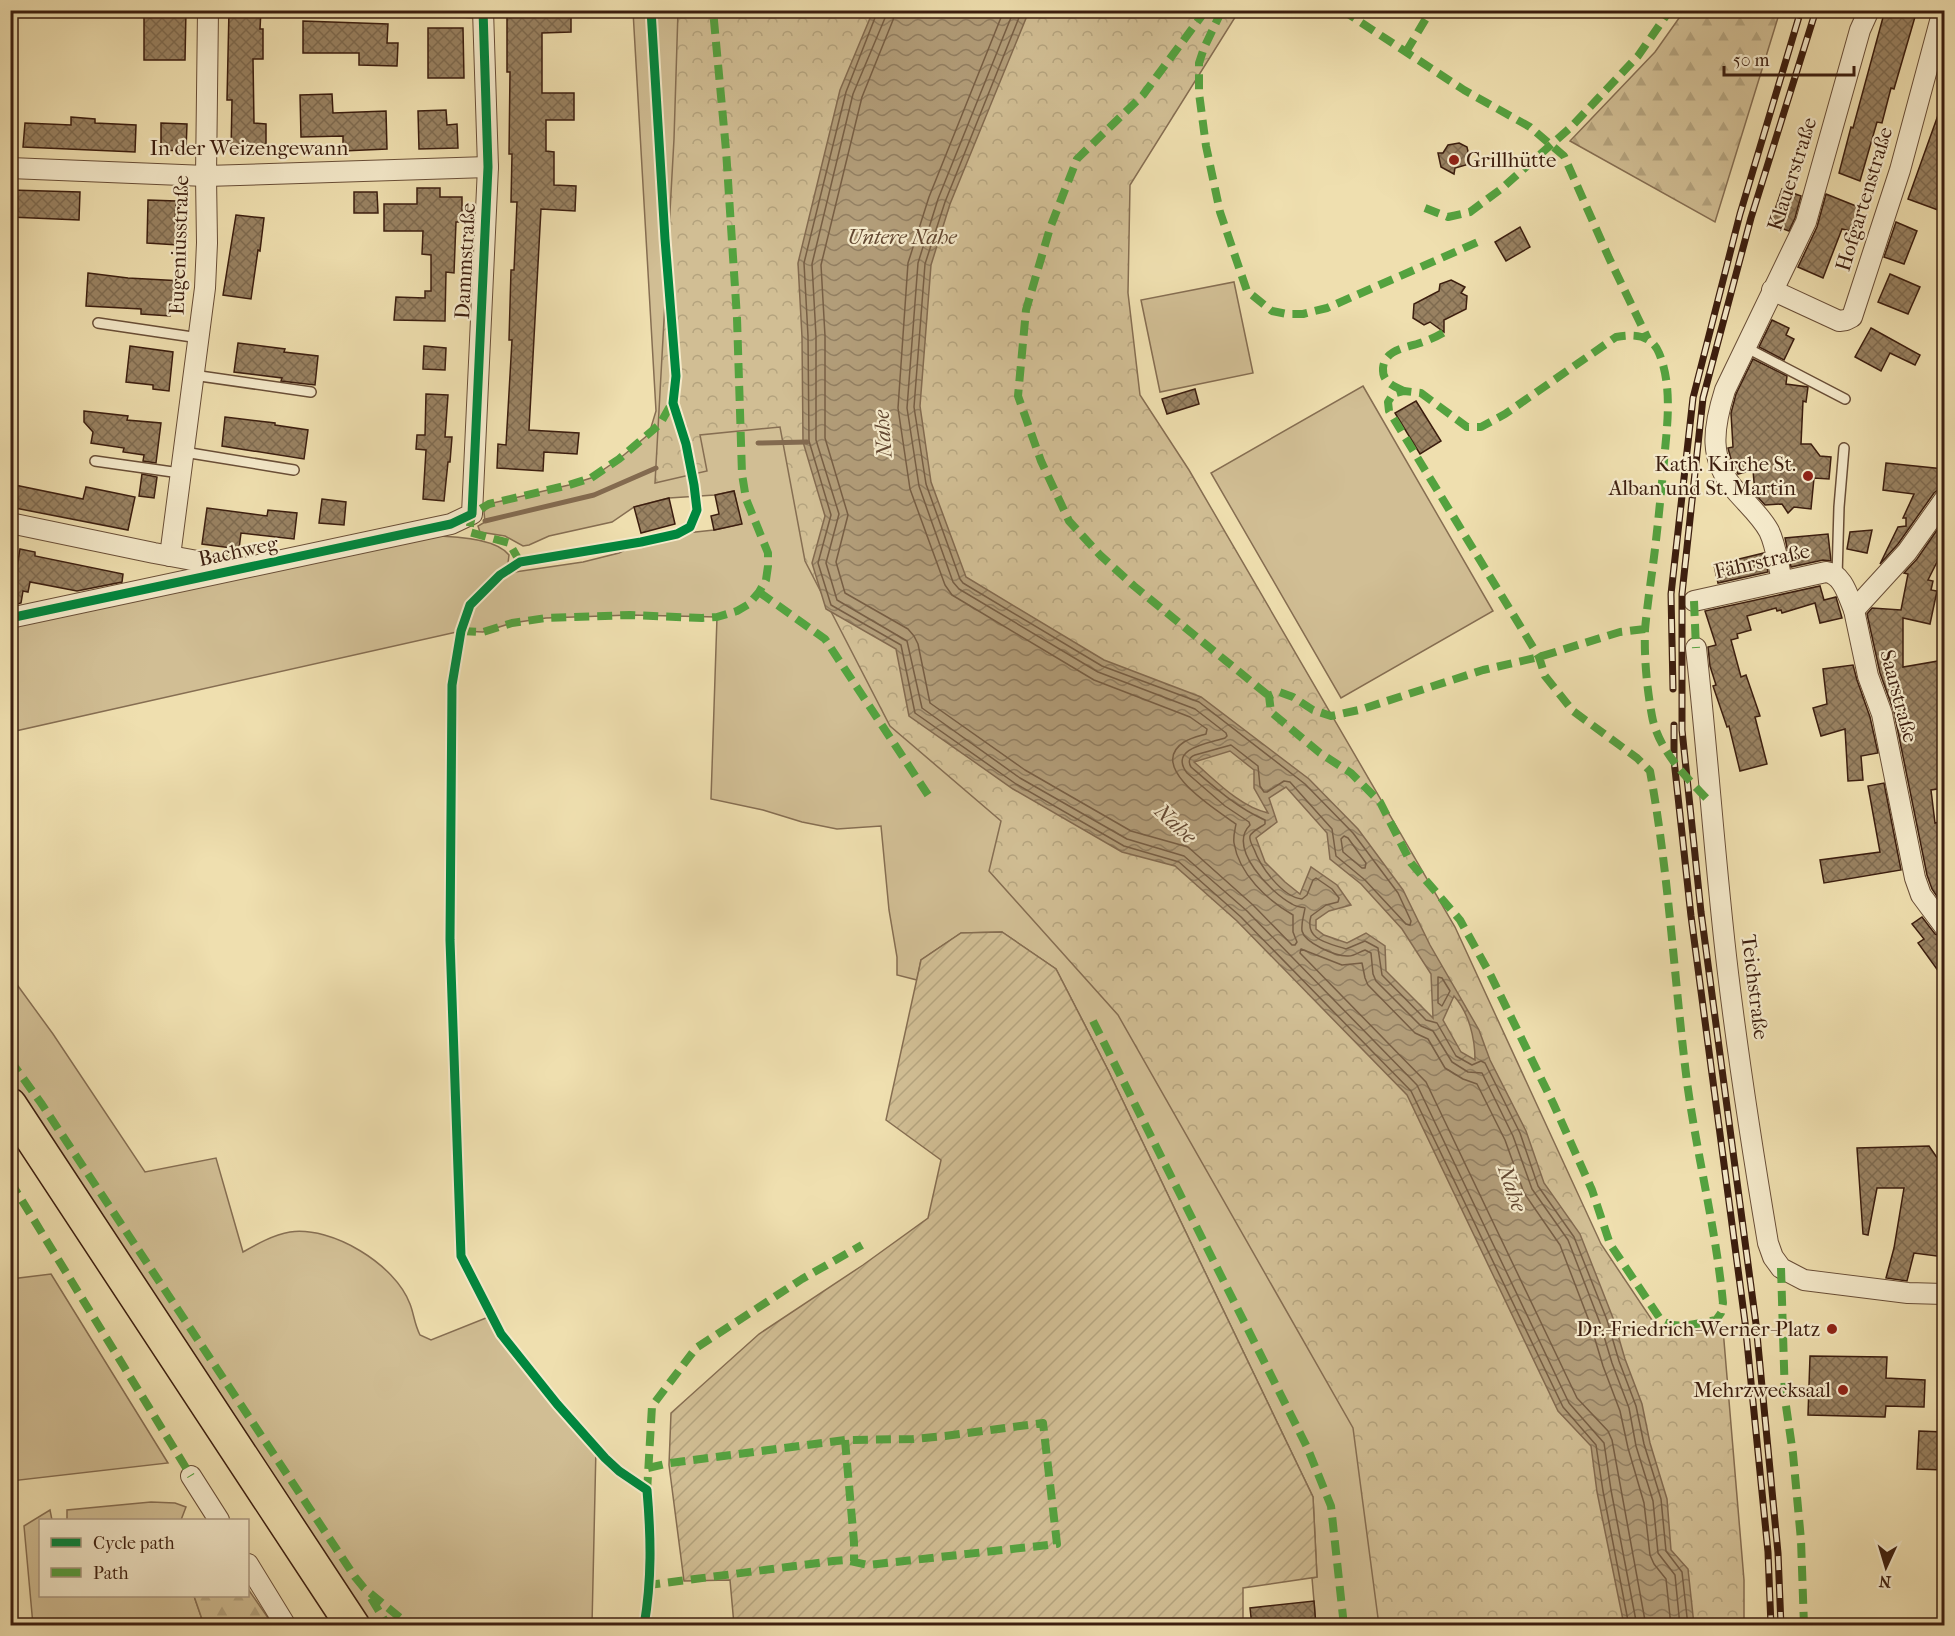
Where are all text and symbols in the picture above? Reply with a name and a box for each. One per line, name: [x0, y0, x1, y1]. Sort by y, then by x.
scale bar: [1724, 39, 1854, 77]
text: 50 m: [1733, 50, 1770, 71]
street label: Klauerstraße: [1762, 114, 1822, 234]
street label: Hofgartenstraße: [1831, 124, 1897, 274]
street label: In der Weizengewann: [150, 136, 348, 160]
place label: Grillhütte: [1466, 148, 1556, 172]
marker: Grillhütte: [1447, 153, 1461, 167]
street label: Eugeniusstraße: [165, 175, 193, 315]
street label: Dammstraße: [450, 202, 480, 320]
park label: Untere Nahe: [847, 225, 957, 249]
water label: Nahe: [868, 408, 898, 460]
place label: Kath. Kirche St. Alban und St. Martin: [1608, 452, 1796, 500]
marker: Kath. Kirche St. Alban und St. Martin: [1801, 469, 1815, 483]
street label: Bachweg: [196, 531, 281, 571]
street label: Fährstraße: [1712, 538, 1812, 584]
street label: Saarstraße: [1875, 647, 1923, 745]
water label: Nahe: [1148, 797, 1202, 850]
street label: Teichstraße: [1737, 933, 1773, 1041]
water label: Nahe: [1492, 1161, 1532, 1216]
place label: Dr.-Friedrich-Werner-Platz: [1576, 1317, 1820, 1341]
marker: Dr.-Friedrich-Werner-Platz: [1825, 1322, 1839, 1336]
place label: Mehrzwecksaal: [1693, 1378, 1831, 1402]
marker: Mehrzwecksaal: [1836, 1383, 1850, 1397]
legend: [39, 1519, 249, 1597]
text: Cycle path: [93, 1533, 174, 1554]
north arrow: [1856, 1537, 1916, 1597]
text: Path: [93, 1563, 129, 1584]
text: N: [1877, 1572, 1892, 1591]

